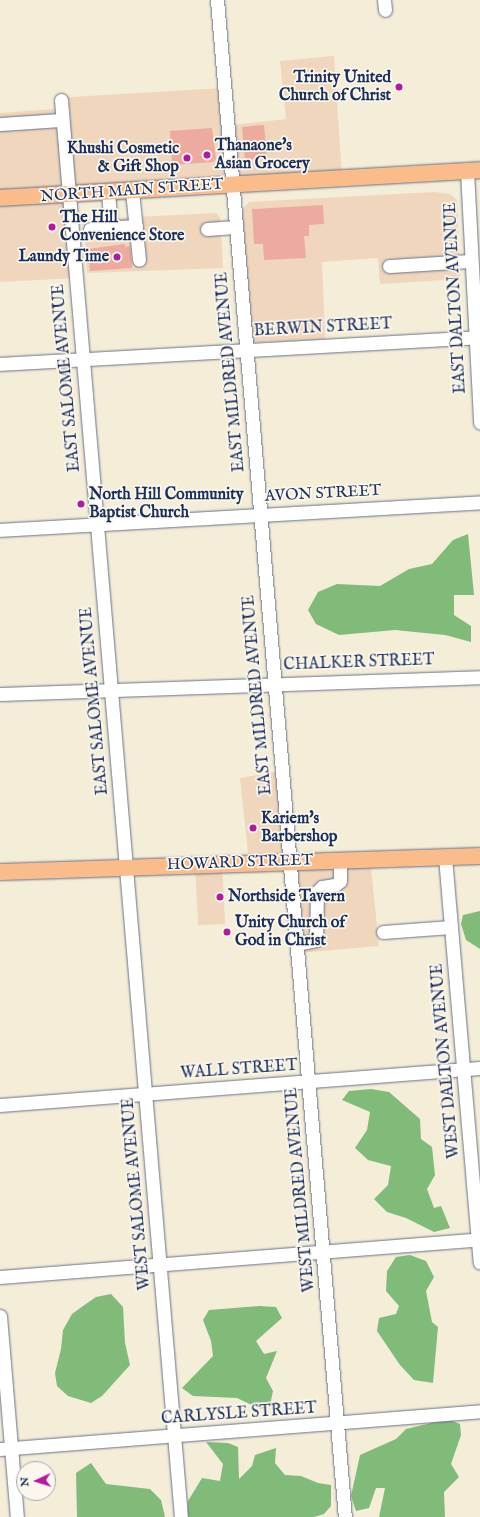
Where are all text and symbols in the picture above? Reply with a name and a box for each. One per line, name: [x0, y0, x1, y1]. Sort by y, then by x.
place label: Trinity United Church of Christ: [279, 68, 391, 106]
marker: Trinity United Church of Christ: [394, 82, 404, 92]
place label: Thanaone's Asian Grocery: [215, 136, 310, 174]
place label: Khushi Cosmetic & Gift Shop: [67, 139, 179, 177]
marker: Thanaone's Asian Grocery: [202, 150, 212, 160]
marker: Khushi Cosmetic & Gift Shop: [182, 153, 192, 163]
street label: NORTH MAIN STREET: [40, 175, 224, 207]
street label: EAST DALTON AVENUE: [441, 202, 471, 394]
place label: The Hill Convenience Store: [60, 208, 184, 246]
marker: The Hill Convenience Store: [47, 222, 57, 232]
place label: Laundy Time: [18, 247, 109, 267]
marker: Laundy Time: [112, 252, 122, 262]
street label: EAST MILDRED AVENUE: [213, 271, 249, 473]
street label: EAST SALOME AVENUE: [49, 283, 85, 473]
street label: BERWIN STREET: [253, 315, 393, 341]
street label: AVON STREET: [264, 481, 382, 507]
place label: North Hill Community Baptist Church: [89, 485, 244, 523]
marker: North Hill Community Baptist Church: [76, 499, 86, 509]
street label: EAST MILDRED AVENUE: [240, 594, 276, 796]
street label: EAST SALOME AVENUE: [77, 606, 113, 796]
street label: CHALKER STREET: [283, 651, 435, 675]
place label: Kariem's Barbershop: [261, 809, 338, 847]
marker: Kariem's Barbershop: [248, 823, 258, 833]
street label: HOWARD STREET: [167, 851, 313, 875]
place label: Northside Tavern: [228, 887, 345, 907]
marker: Northside Tavern: [215, 892, 225, 902]
place label: Unity Church of God in Christ: [235, 913, 345, 951]
marker: Unity Church of God in Christ: [222, 927, 232, 937]
street label: WEST DALTON AVENUE: [428, 963, 464, 1159]
street label: WALL STREET: [180, 1056, 298, 1084]
street label: WEST MILDRED AVENUE: [282, 1087, 320, 1293]
street label: WEST SALOME AVENUE: [119, 1097, 155, 1291]
street label: CARLYSLE STREET: [161, 1399, 317, 1429]
north arrow: [16, 1461, 56, 1501]
text: N: [18, 1477, 32, 1487]

